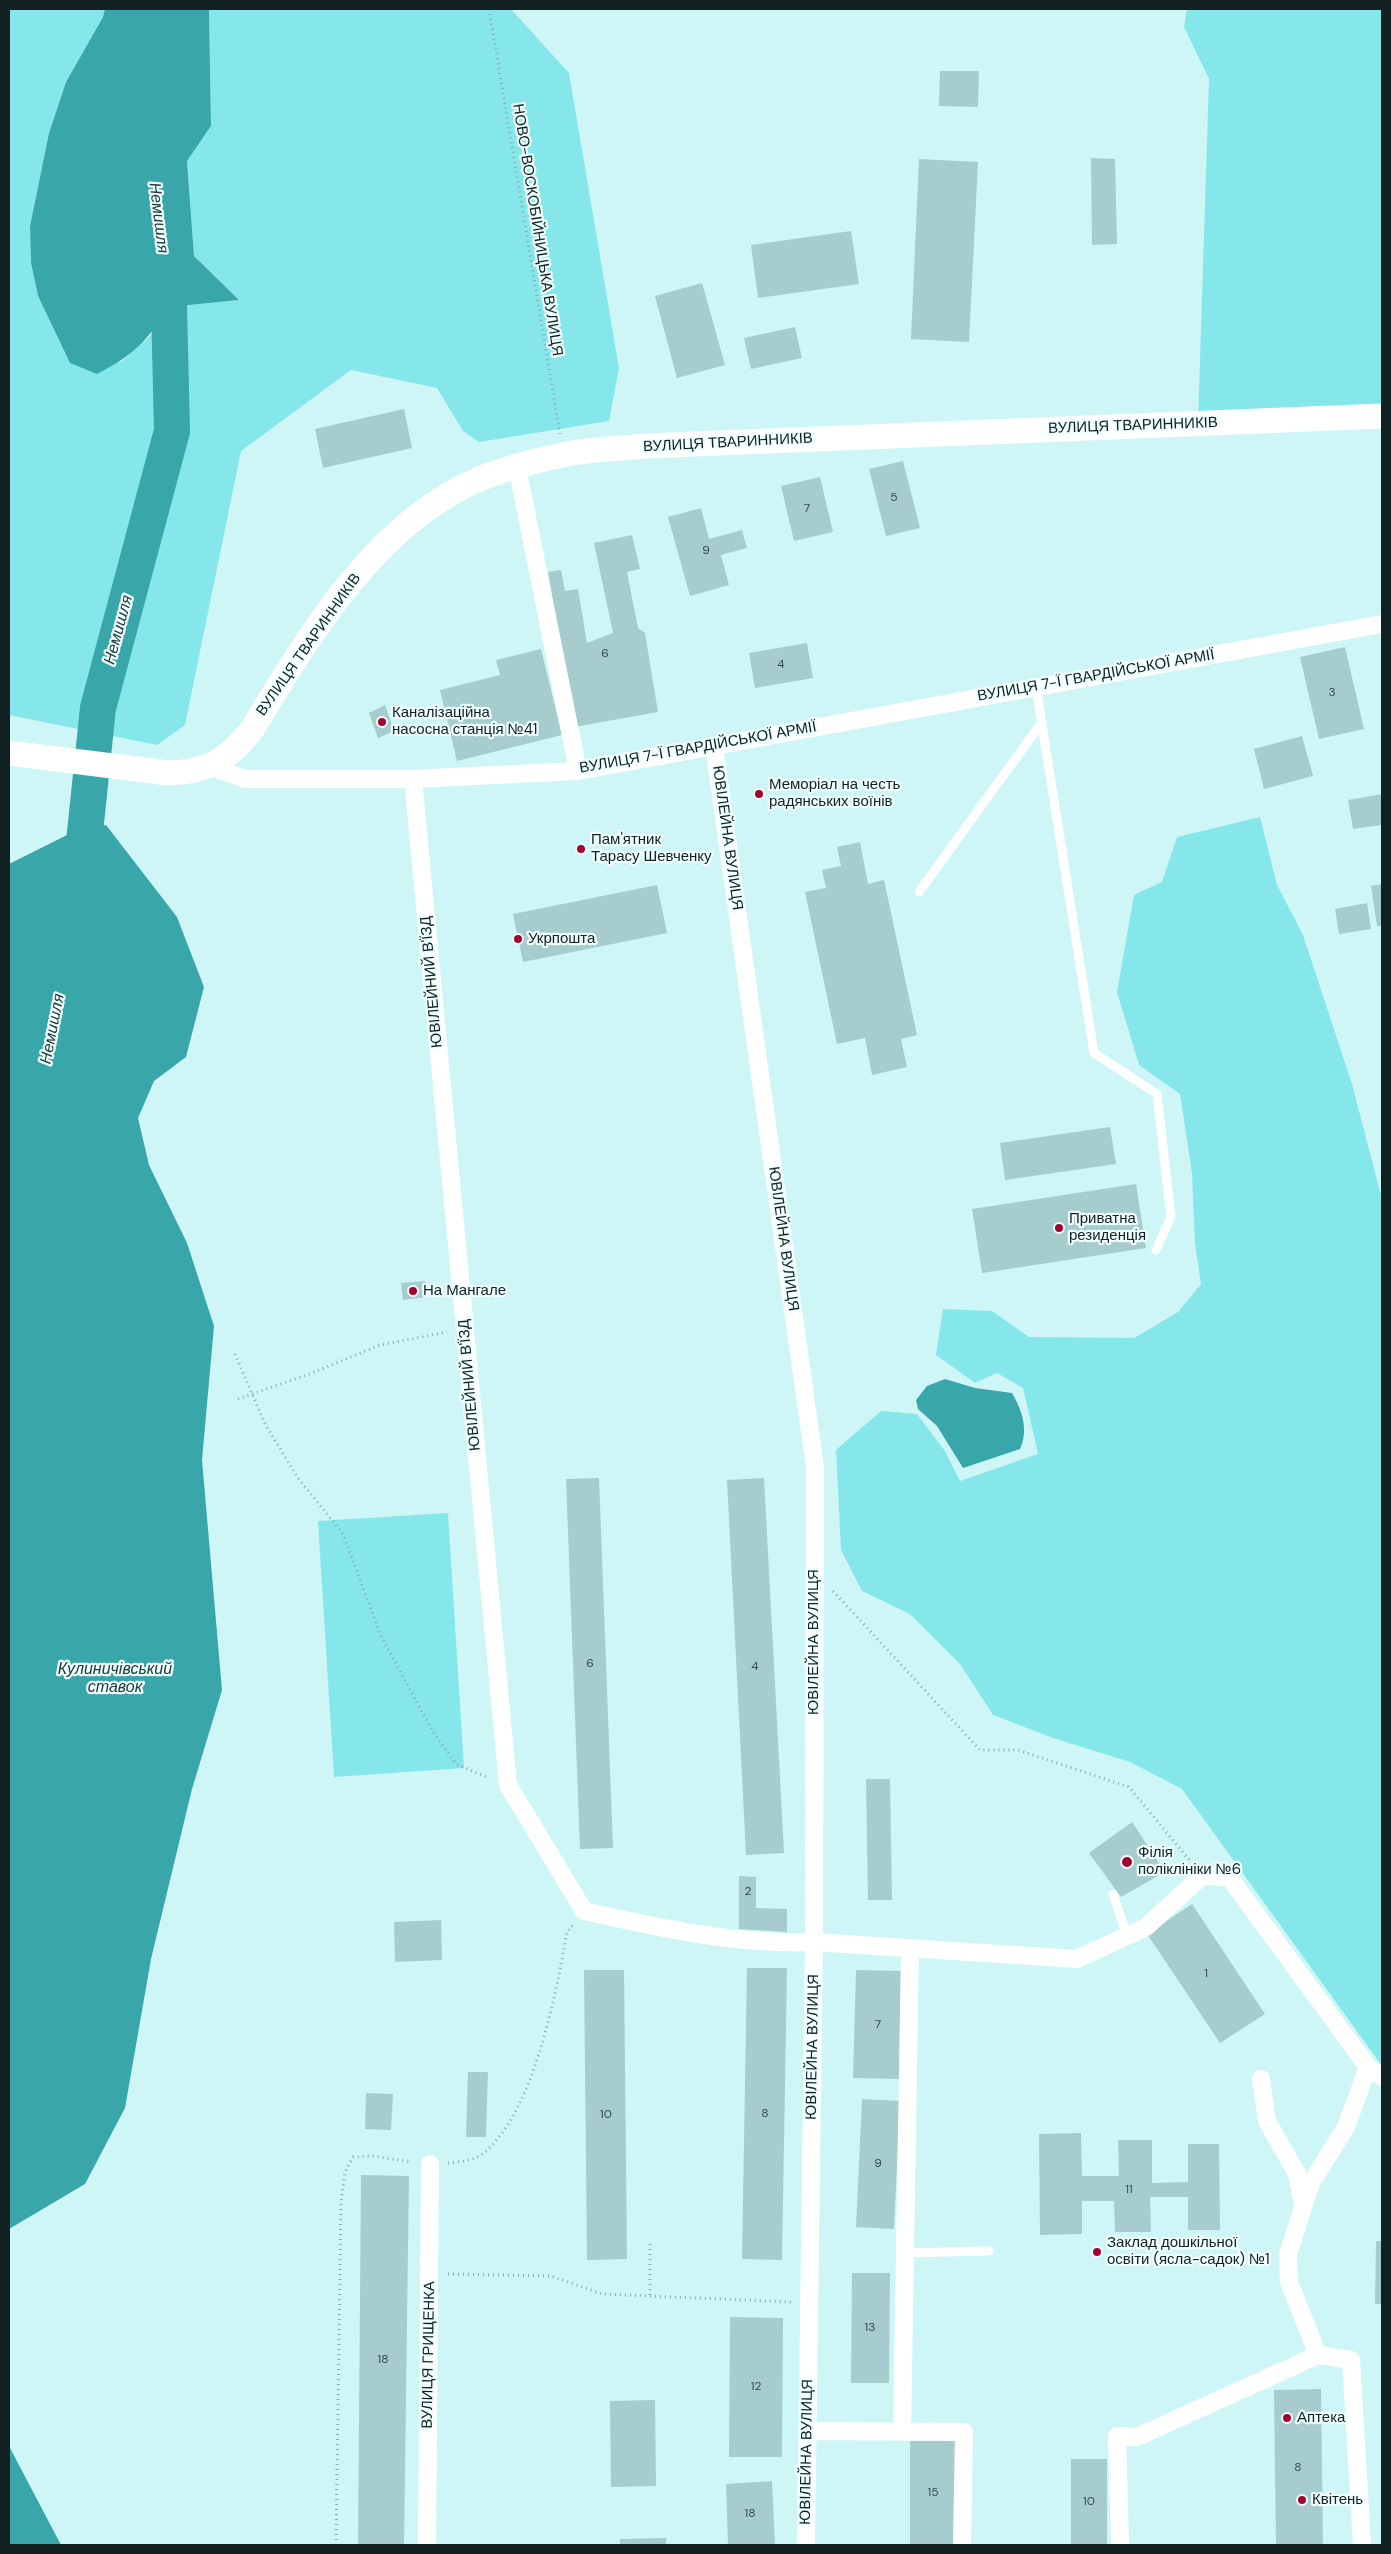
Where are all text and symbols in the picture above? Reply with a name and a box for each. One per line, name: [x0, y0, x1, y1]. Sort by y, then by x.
street label: НОВО-ВОСКОБІЙНИЦЬКА ВУЛИЦЯ: [508, 103, 566, 357]
water label: Немишля: [144, 182, 172, 254]
street label: ВУЛИЦЯ ТВАРИННИКІВ: [1048, 414, 1218, 438]
street label: ВУЛИЦЯ ТВАРИННИКІВ: [643, 430, 813, 456]
house number: 5: [890, 491, 898, 505]
house number: 7: [804, 502, 810, 516]
house number: 9: [702, 544, 710, 558]
street label: ВУЛИЦЯ ТВАРИННИКІВ: [253, 570, 365, 720]
water label: Немишля: [101, 593, 137, 667]
street label: ВУЛИЦЯ 7-Ї ГВАРДІЙСЬКОЇ АРМІЇ: [976, 646, 1216, 706]
house number: 6: [601, 647, 609, 661]
house number: 4: [777, 658, 785, 672]
house number: 3: [1328, 686, 1336, 700]
place label: Каналізаційна насосна станція №41: [392, 704, 537, 739]
marker: Каналізаційна насосна станція №41: [376, 716, 388, 728]
street label: ВУЛИЦЯ 7-Ї ГВАРДІЙСЬКОЇ АРМІЇ: [578, 718, 818, 778]
street label: ЮВІЛЕЙНА ВУЛИЦЯ: [708, 765, 746, 911]
place label: Меморіал на честь радянських воїнів: [769, 776, 900, 811]
marker: Меморіал на честь радянських воїнів: [753, 788, 765, 800]
place label: Пам'ятник Тарасу Шевченку: [591, 831, 712, 866]
marker: Пам'ятник Тарасу Шевченку: [575, 843, 587, 855]
street label: ЮВІЛЕЙНИЙ В'ЇЗД: [417, 915, 447, 1049]
place label: Укрпошта: [528, 930, 595, 948]
marker: Укрпошта: [512, 933, 524, 945]
water label: Немишля: [37, 992, 69, 1066]
street label: ЮВІЛЕЙНА ВУЛИЦЯ: [764, 1166, 802, 1312]
place label: Приватна резиденція: [1069, 1210, 1146, 1245]
marker: Приватна резиденція: [1053, 1222, 1065, 1234]
place label: На Мангале: [423, 1282, 506, 1300]
marker: На Мангале: [407, 1285, 419, 1297]
street label: ЮВІЛЕЙНИЙ В'ЇЗД: [455, 1318, 485, 1452]
street label: ЮВІЛЕЙНА ВУЛИЦЯ: [805, 1569, 823, 1715]
house number: 6: [586, 1657, 594, 1671]
water label: Кулиничівський ставок: [58, 1660, 172, 1698]
house number: 4: [751, 1660, 759, 1674]
place label: Філія поліклініки №6: [1138, 1844, 1241, 1879]
marker: Філія поліклініки №6: [1120, 1855, 1134, 1869]
house number: 2: [745, 1885, 751, 1899]
house number: 1: [1204, 1967, 1208, 1981]
street label: ЮВІЛЕЙНА ВУЛИЦЯ: [803, 1974, 823, 2120]
house number: 7: [875, 2018, 881, 2032]
house number: 8: [761, 2107, 769, 2121]
house number: 10: [600, 2108, 612, 2122]
house number: 9: [874, 2157, 882, 2171]
house number: 11: [1125, 2183, 1133, 2197]
place label: Заклад дошкільної освіти (ясла-садок) №1: [1107, 2234, 1270, 2269]
marker: Заклад дошкільної освіти (ясла-садок) №1: [1091, 2246, 1103, 2258]
street label: ВУЛИЦЯ ГРИЩЕНКА: [419, 2281, 439, 2429]
house number: 13: [865, 2321, 875, 2335]
house number: 18: [377, 2353, 389, 2367]
street label: ЮВІЛЕЙНА ВУЛИЦЯ: [797, 2379, 817, 2525]
house number: 12: [751, 2380, 761, 2394]
place label: Аптека: [1297, 2409, 1345, 2427]
marker: Аптека: [1281, 2412, 1293, 2424]
house number: 8: [1294, 2461, 1302, 2475]
house number: 15: [927, 2486, 939, 2500]
place label: Квітень: [1312, 2491, 1363, 2509]
marker: Квітень: [1296, 2494, 1308, 2506]
house number: 10: [1083, 2495, 1095, 2509]
house number: 18: [744, 2507, 756, 2521]

